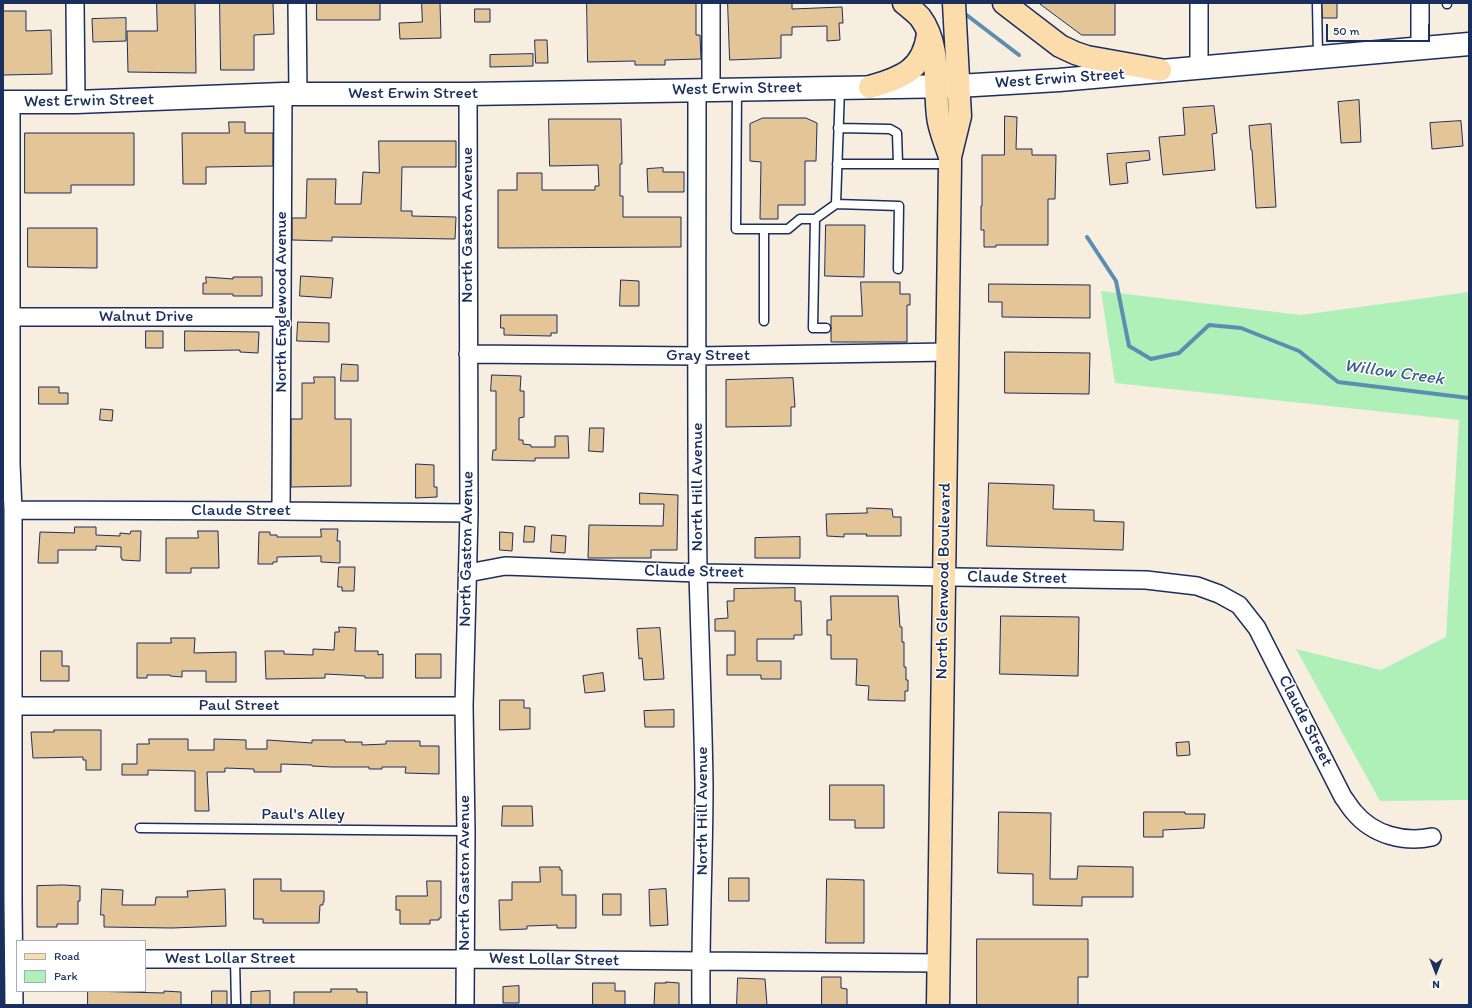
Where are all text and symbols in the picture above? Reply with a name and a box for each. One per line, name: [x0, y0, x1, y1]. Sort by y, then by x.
scale bar: [1328, 16, 1432, 42]
text: 50 m: [1333, 24, 1359, 38]
street label: West Erwin Street: [994, 64, 1126, 94]
street label: West Erwin Street: [672, 78, 802, 100]
street label: West Erwin Street: [348, 84, 478, 104]
street label: West Erwin Street: [24, 90, 154, 112]
street label: North Gaston Avenue: [458, 147, 478, 303]
street label: North Englewood Avenue: [272, 211, 292, 393]
street label: Walnut Drive: [99, 307, 193, 327]
street label: Gray Street: [666, 346, 750, 366]
water label: Willow Creek: [1343, 355, 1445, 391]
street label: North Hill Avenue: [688, 423, 708, 551]
street label: North Gaston Avenue: [455, 471, 479, 627]
street label: North Glenwood Boulevard: [932, 482, 956, 680]
street label: Claude Street: [191, 501, 291, 521]
street label: Claude Street: [644, 561, 744, 583]
street label: Claude Street: [967, 567, 1067, 589]
street label: Claude Street: [1273, 672, 1337, 770]
street label: Paul Street: [199, 696, 279, 716]
street label: North Hill Avenue: [693, 747, 713, 875]
street label: North Gaston Avenue: [455, 795, 475, 951]
street label: Paul's Alley: [261, 805, 345, 825]
legend: [16, 940, 146, 992]
text: Road: [54, 949, 80, 963]
street label: West Lollar Street: [165, 949, 295, 969]
street label: West Lollar Street: [489, 949, 619, 971]
north arrow: [1416, 952, 1456, 992]
text: Park: [54, 969, 78, 983]
text: N: [1432, 978, 1440, 991]

